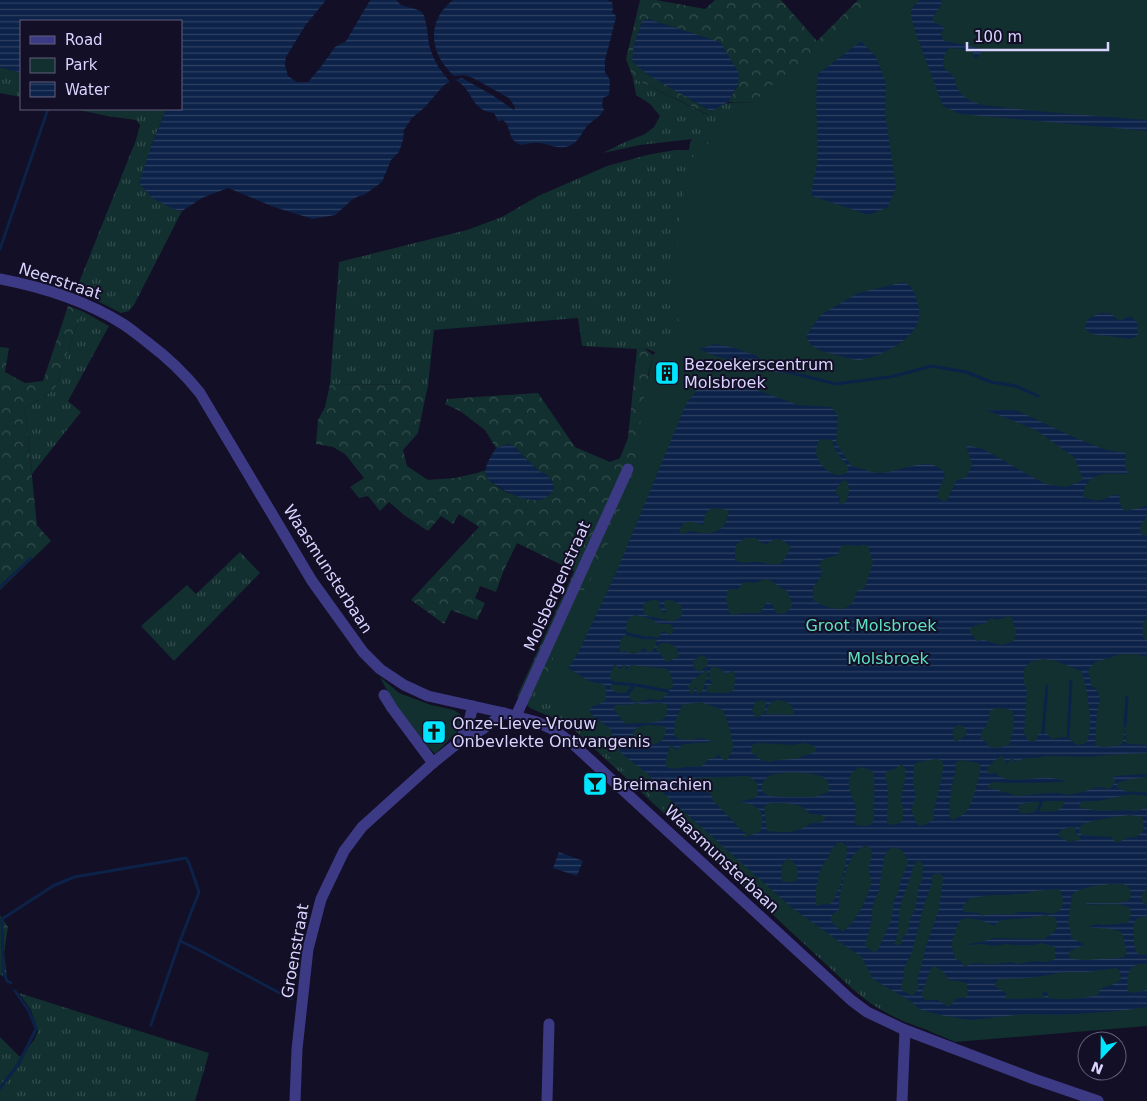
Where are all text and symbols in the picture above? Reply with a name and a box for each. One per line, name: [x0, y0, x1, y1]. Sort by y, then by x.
legend: [20, 20, 182, 110]
scale bar: [967, 20, 1108, 52]
text: 100 m: [974, 28, 1022, 46]
text: Road: [65, 31, 103, 49]
text: Park: [65, 56, 98, 74]
text: Water: [65, 81, 110, 99]
street label: Neerstraat: [16, 259, 104, 303]
place label: Bezoekerscentrum Molsbroek: [684, 355, 834, 392]
building icon: Bezoekerscentrum Molsbroek: [654, 360, 680, 386]
street label: Waasmunsterbaan: [279, 501, 377, 637]
street label: Molsbergenstraat: [520, 518, 594, 654]
park label: Groot Molsbroek: [805, 616, 937, 635]
park label: Molsbroek: [847, 649, 930, 668]
place label: Onze-Lieve-Vrouw Onbevlekte Ontvangenis: [452, 714, 650, 751]
church icon: Onze-Lieve-Vrouw Onbevlekte Ontvangenis: [421, 719, 447, 745]
bar icon: Breimachien: [582, 771, 608, 797]
place label: Breimachien: [612, 775, 712, 794]
street label: Waasmunsterbaan: [661, 801, 783, 917]
street label: Groenstraat: [277, 902, 313, 1000]
north arrow: [1077, 1031, 1127, 1081]
text: N: [1089, 1058, 1106, 1078]

